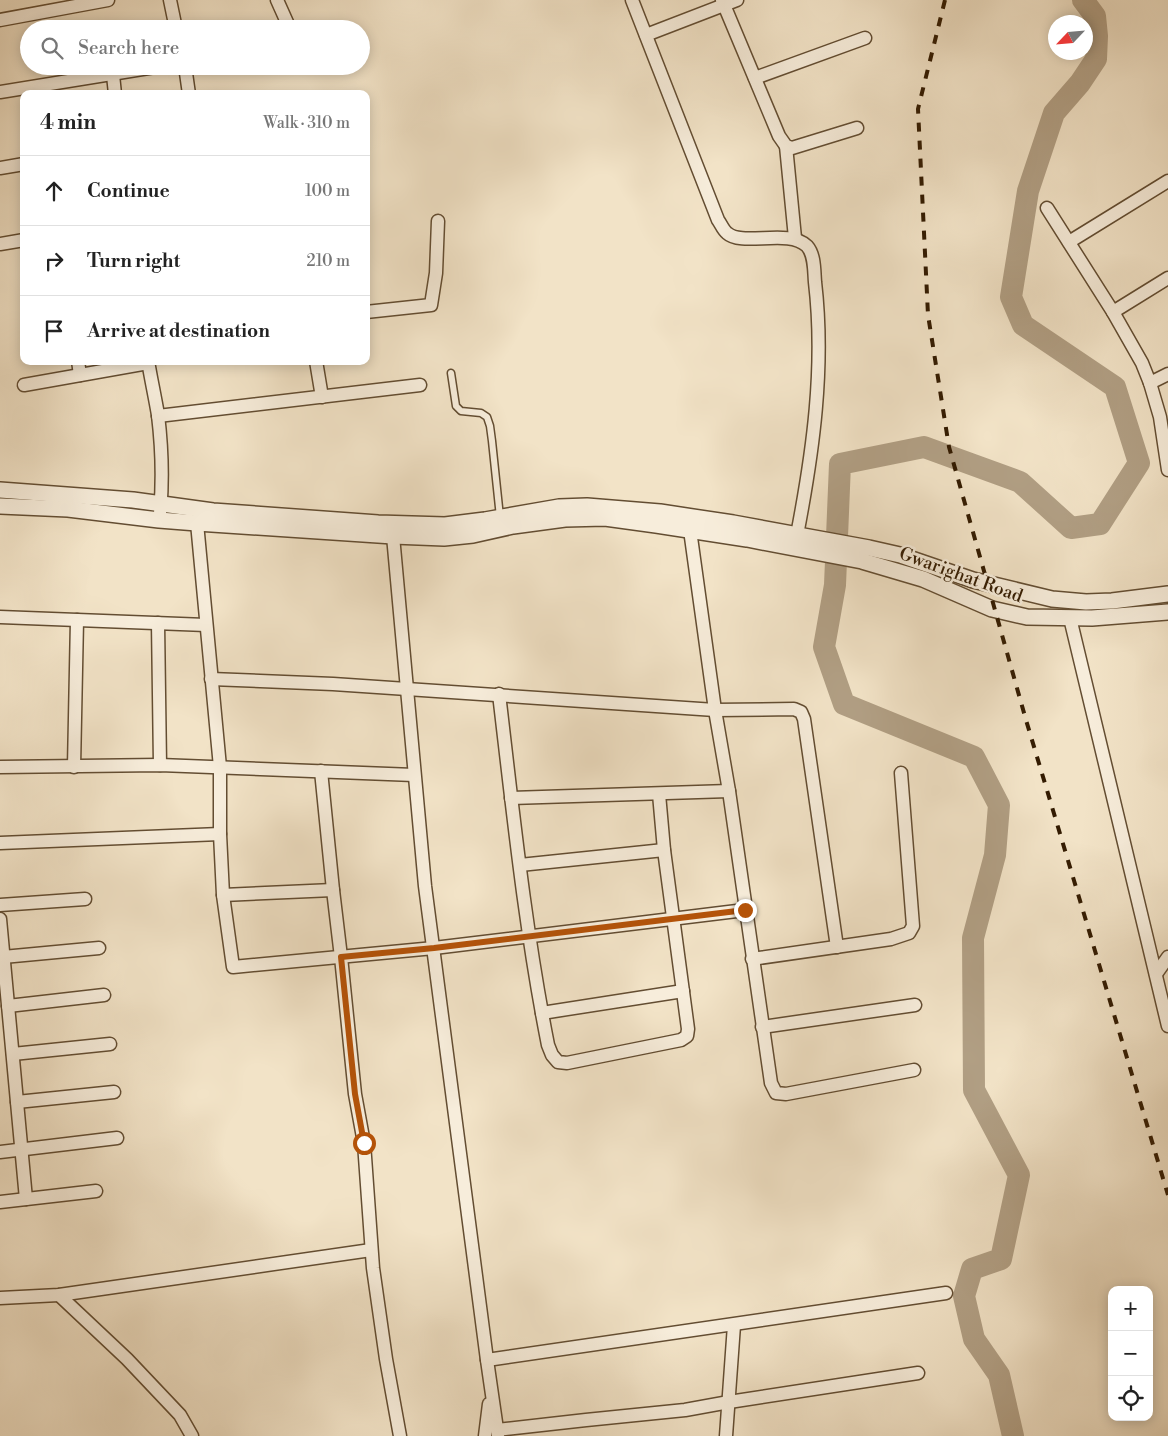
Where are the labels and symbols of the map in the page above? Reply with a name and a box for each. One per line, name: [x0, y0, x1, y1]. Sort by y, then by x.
north arrow: [1048, 15, 1093, 60]
street label: Gwarighat Road: [896, 542, 1027, 608]
route end: [734, 899, 757, 922]
route start: [353, 1132, 376, 1155]

